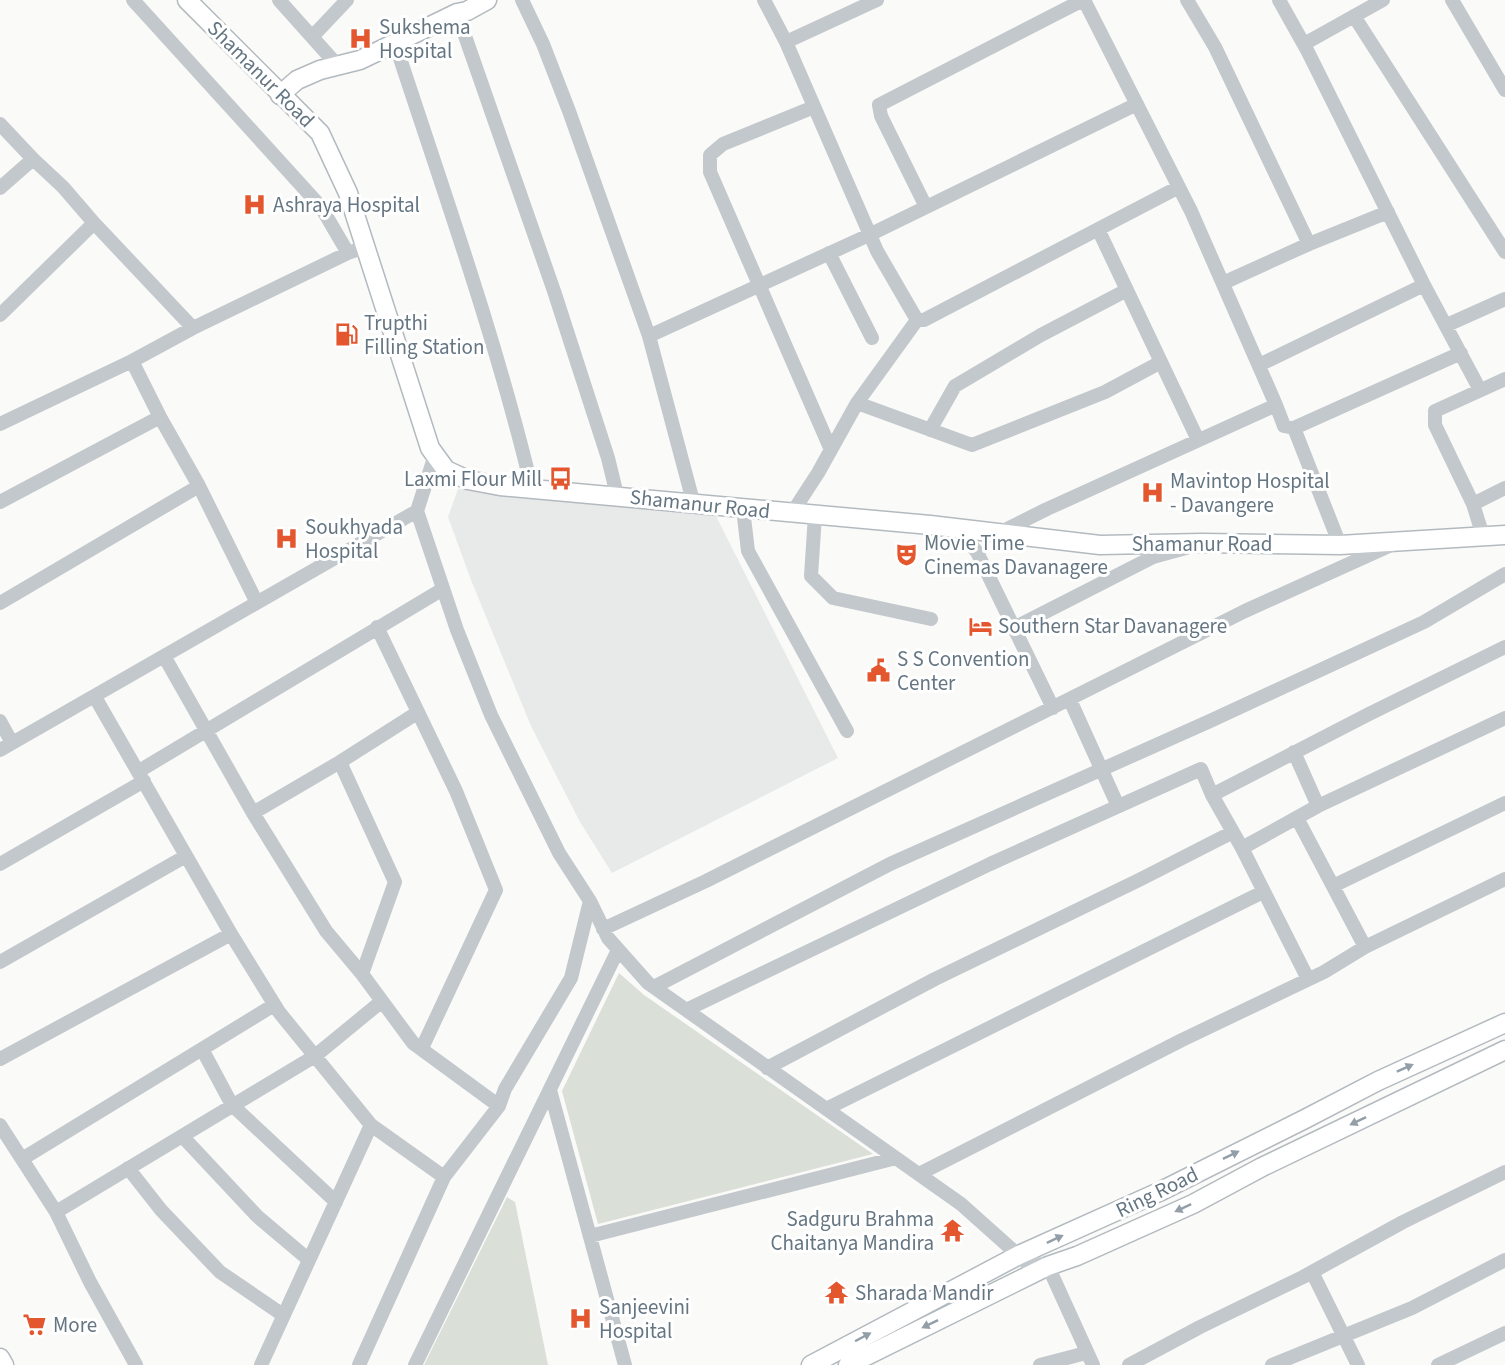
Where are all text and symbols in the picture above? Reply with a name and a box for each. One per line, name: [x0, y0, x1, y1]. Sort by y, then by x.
place label: Sukshema Hospital: [379, 12, 471, 66]
street label: Shamanur Road: [201, 14, 321, 134]
hospital icon: Sukshema Hospital: [348, 26, 374, 52]
place label: Ashraya Hospital: [273, 190, 420, 220]
hospital icon: Ashraya Hospital: [242, 192, 268, 218]
place label: Trupthi Filling Station: [364, 308, 485, 362]
fuel station icon: Trupthi Filling Station: [333, 322, 359, 348]
place label: Laxmi Flour Mill: [404, 464, 542, 494]
bus stop icon: Laxmi Flour Mill: [547, 466, 573, 492]
place label: Mavintop Hospital - Davangere: [1170, 466, 1330, 520]
hospital icon: Mavintop Hospital - Davangere: [1139, 480, 1165, 506]
street label: Shamanur Road: [628, 482, 772, 526]
place label: Soukhyada Hospital: [305, 512, 403, 566]
hospital icon: Soukhyada Hospital: [274, 526, 300, 552]
place label: Movie Time Cinemas Davanagere: [924, 528, 1108, 582]
street label: Shamanur Road: [1132, 529, 1272, 559]
theatre icon: Movie Time Cinemas Davanagere: [893, 542, 919, 568]
place label: Southern Star Davanagere: [998, 611, 1227, 641]
hotel icon: Southern Star Davanagere: [967, 613, 993, 639]
place label: S S Convention Center: [897, 644, 1029, 698]
public building icon: S S Convention Center: [866, 658, 892, 684]
one-way arrow: [1397, 1064, 1414, 1073]
one-way arrow: [1349, 1117, 1366, 1126]
one-way arrow: [1222, 1151, 1239, 1160]
street label: Ring Road: [1111, 1159, 1203, 1225]
place label: Sadguru Brahma Chaitanya Mandira: [770, 1204, 934, 1258]
one-way arrow: [1175, 1204, 1192, 1213]
temple icon: Sadguru Brahma Chaitanya Mandira: [939, 1218, 965, 1244]
one-way arrow: [1046, 1234, 1064, 1244]
place label: Sharada Mandir: [855, 1278, 994, 1308]
temple icon: Sharada Mandir: [824, 1280, 850, 1306]
place label: Sanjeevini Hospital: [599, 1292, 690, 1346]
hospital icon: Sanjeevini Hospital: [568, 1306, 594, 1332]
place label: More: [53, 1310, 97, 1340]
supermarket icon: More: [22, 1312, 48, 1338]
one-way arrow: [921, 1319, 939, 1329]
one-way arrow: [854, 1333, 871, 1342]

